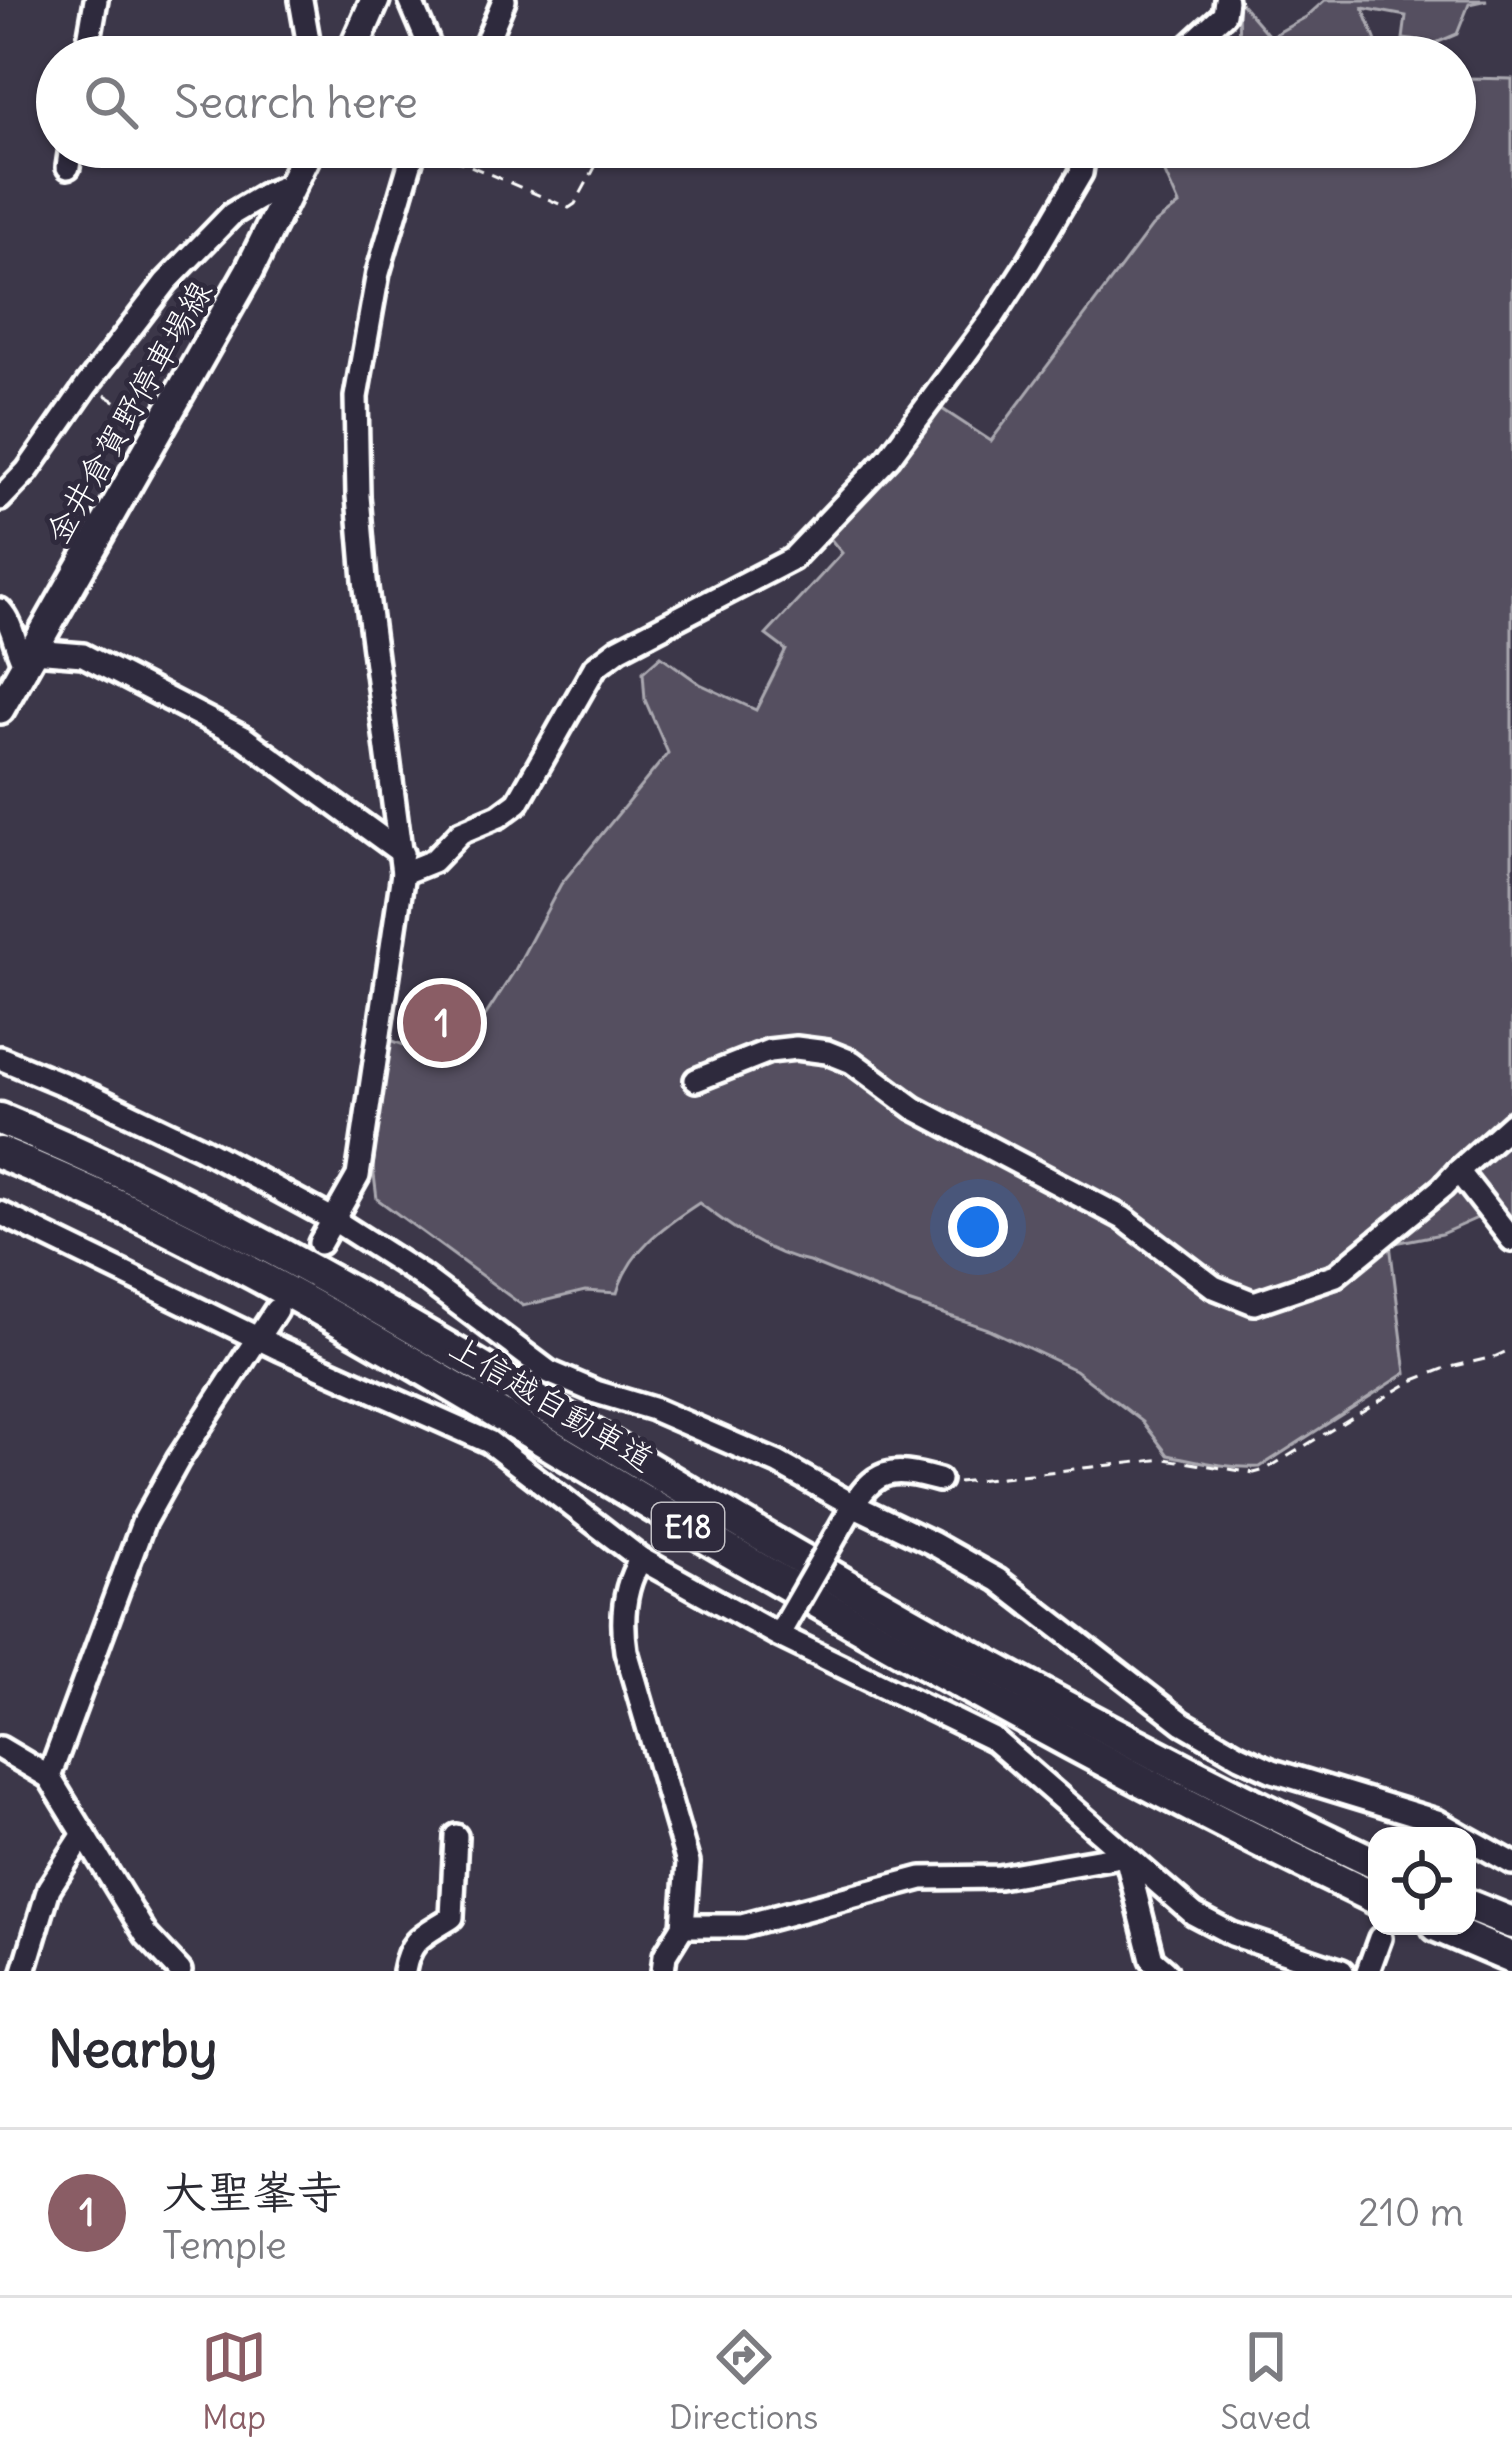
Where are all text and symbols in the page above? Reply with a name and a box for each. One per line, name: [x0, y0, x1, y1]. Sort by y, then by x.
search box: [36, 36, 1476, 168]
icon: search: [78, 69, 144, 135]
text: Search here: [174, 74, 418, 130]
street label: 金井倉賀野停車場線: [36, 273, 220, 551]
pin: 1: [403, 978, 481, 1068]
your location: [948, 1197, 1008, 1257]
street label: 上信越自動車道: [442, 1326, 662, 1480]
road number: E18: [652, 1503, 724, 1551]
map controls: [1368, 1827, 1476, 1935]
button: locate: [1368, 1827, 1476, 1935]
text: Nearby: [48, 2017, 217, 2081]
text: 大聖峯寺: [162, 2164, 342, 2220]
text: 1: [79, 2188, 95, 2237]
text: 210 m: [1358, 2188, 1464, 2237]
text: Temple: [162, 2221, 287, 2270]
tab: Map: [201, 2324, 267, 2438]
tab: Directions: [669, 2324, 818, 2438]
tab: Saved: [1221, 2324, 1311, 2438]

